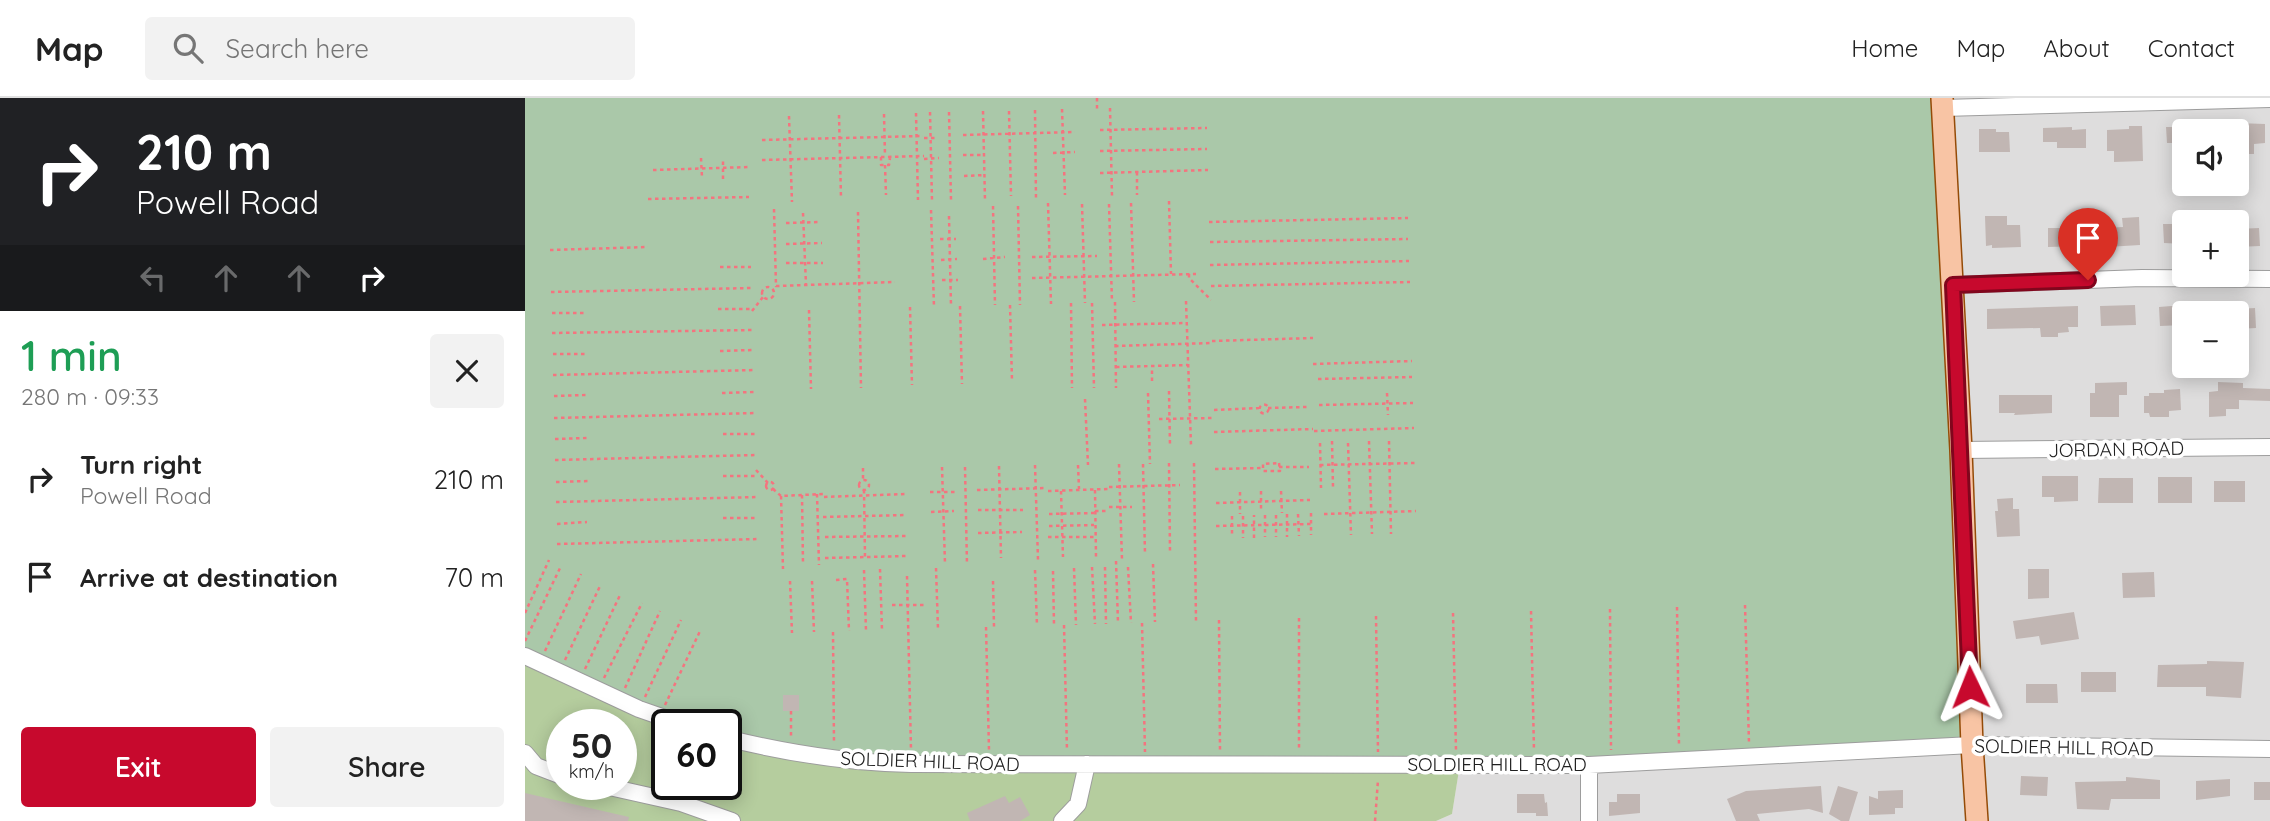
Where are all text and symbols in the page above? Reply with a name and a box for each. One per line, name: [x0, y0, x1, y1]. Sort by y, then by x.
search box: [145, 17, 635, 80]
text: Map: [35, 28, 103, 69]
icon: search: [169, 29, 207, 67]
text: Search here: [225, 32, 369, 65]
text: Home: [1851, 33, 1918, 63]
text: Map: [1956, 33, 2005, 63]
text: About: [2043, 33, 2110, 63]
text: Contact: [2148, 33, 2235, 63]
map controls: [2172, 119, 2249, 378]
button: sound: [2172, 119, 2249, 196]
text: 210 m: [136, 121, 272, 182]
icon: right: [21, 126, 112, 217]
text: Powell Road: [136, 182, 319, 222]
pin: [2058, 208, 2118, 280]
button: +: [2172, 210, 2249, 287]
icon: arrive: [2069, 219, 2107, 257]
icon: left: [134, 259, 172, 297]
icon: ahead: [207, 259, 245, 297]
icon: ahead: [280, 259, 318, 297]
icon: right: [353, 259, 391, 297]
button: −: [2172, 301, 2249, 378]
text: 1 min: [21, 329, 122, 382]
button: close: [430, 334, 504, 408]
text: 280 m · 09:33: [21, 382, 159, 411]
street label: JORDAN ROAD: [2048, 436, 2184, 462]
text: Turn right: [80, 448, 202, 481]
icon: right: [21, 460, 59, 498]
text: 210 m: [434, 463, 504, 496]
text: Powell Road: [80, 481, 212, 510]
icon: arrive: [21, 558, 59, 596]
text: Arrive at destination: [80, 561, 338, 594]
text: 70 m: [444, 561, 504, 594]
position arrow: [1933, 650, 2007, 724]
speed limit sign: 60: [651, 709, 742, 800]
text: 50: [571, 723, 612, 767]
button: Exit: [21, 727, 256, 807]
button: Share: [270, 727, 504, 807]
street label: SOLDIER HILL ROAD: [1974, 733, 2154, 761]
street label: SOLDIER HILL ROAD: [840, 746, 1020, 776]
street label: SOLDIER HILL ROAD: [1407, 752, 1587, 776]
text: km/h: [569, 760, 614, 783]

